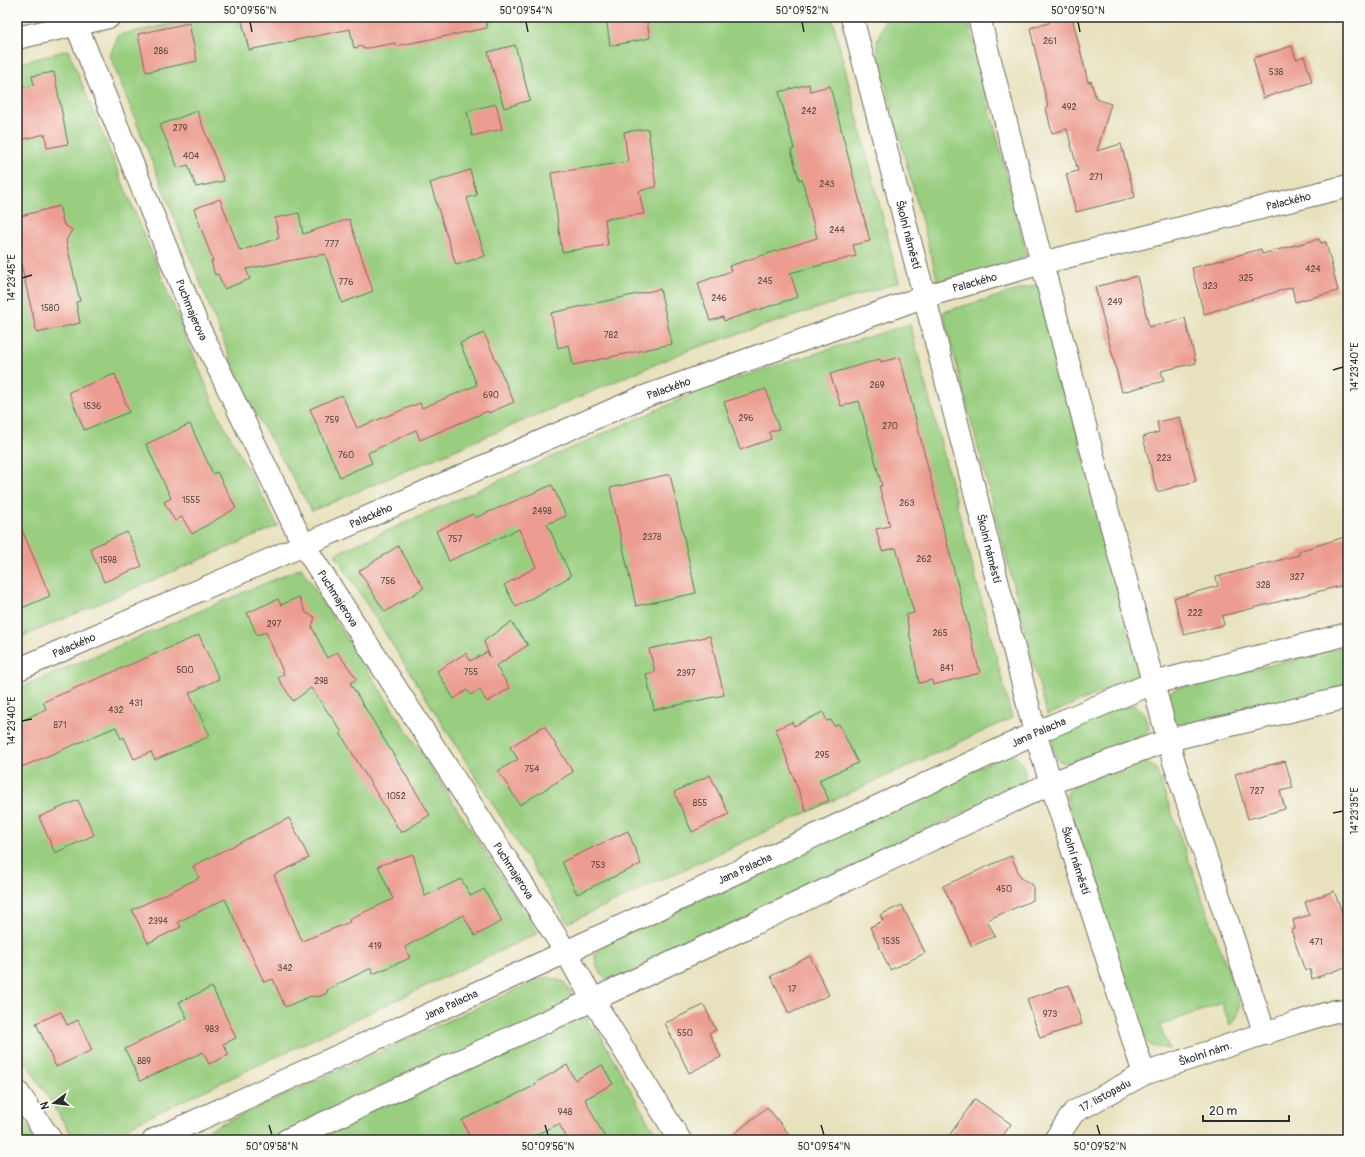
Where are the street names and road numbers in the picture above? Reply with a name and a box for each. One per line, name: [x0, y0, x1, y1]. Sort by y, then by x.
street label: Palackého: [1265, 189, 1312, 213]
street label: Školní náměstí: [893, 199, 924, 271]
street label: Palackého: [951, 270, 998, 295]
street label: Puchmajerova: [173, 277, 210, 342]
street label: Palackého: [645, 374, 692, 402]
street label: Palackého: [347, 500, 394, 531]
street label: Školní náměstí: [974, 512, 1004, 585]
street label: Puchmajerova: [315, 568, 361, 629]
street label: Palackého: [50, 630, 97, 660]
street label: Jana Palacha: [1009, 714, 1068, 750]
street label: Školní náměstí: [1059, 825, 1093, 896]
street label: Puchmajerova: [491, 840, 537, 902]
street label: Jana Palacha: [715, 850, 774, 887]
street label: Jana Palacha: [421, 987, 480, 1023]
street label: Školní nám.: [1177, 1038, 1233, 1068]
street label: 17. listopadu: [1077, 1076, 1133, 1114]

